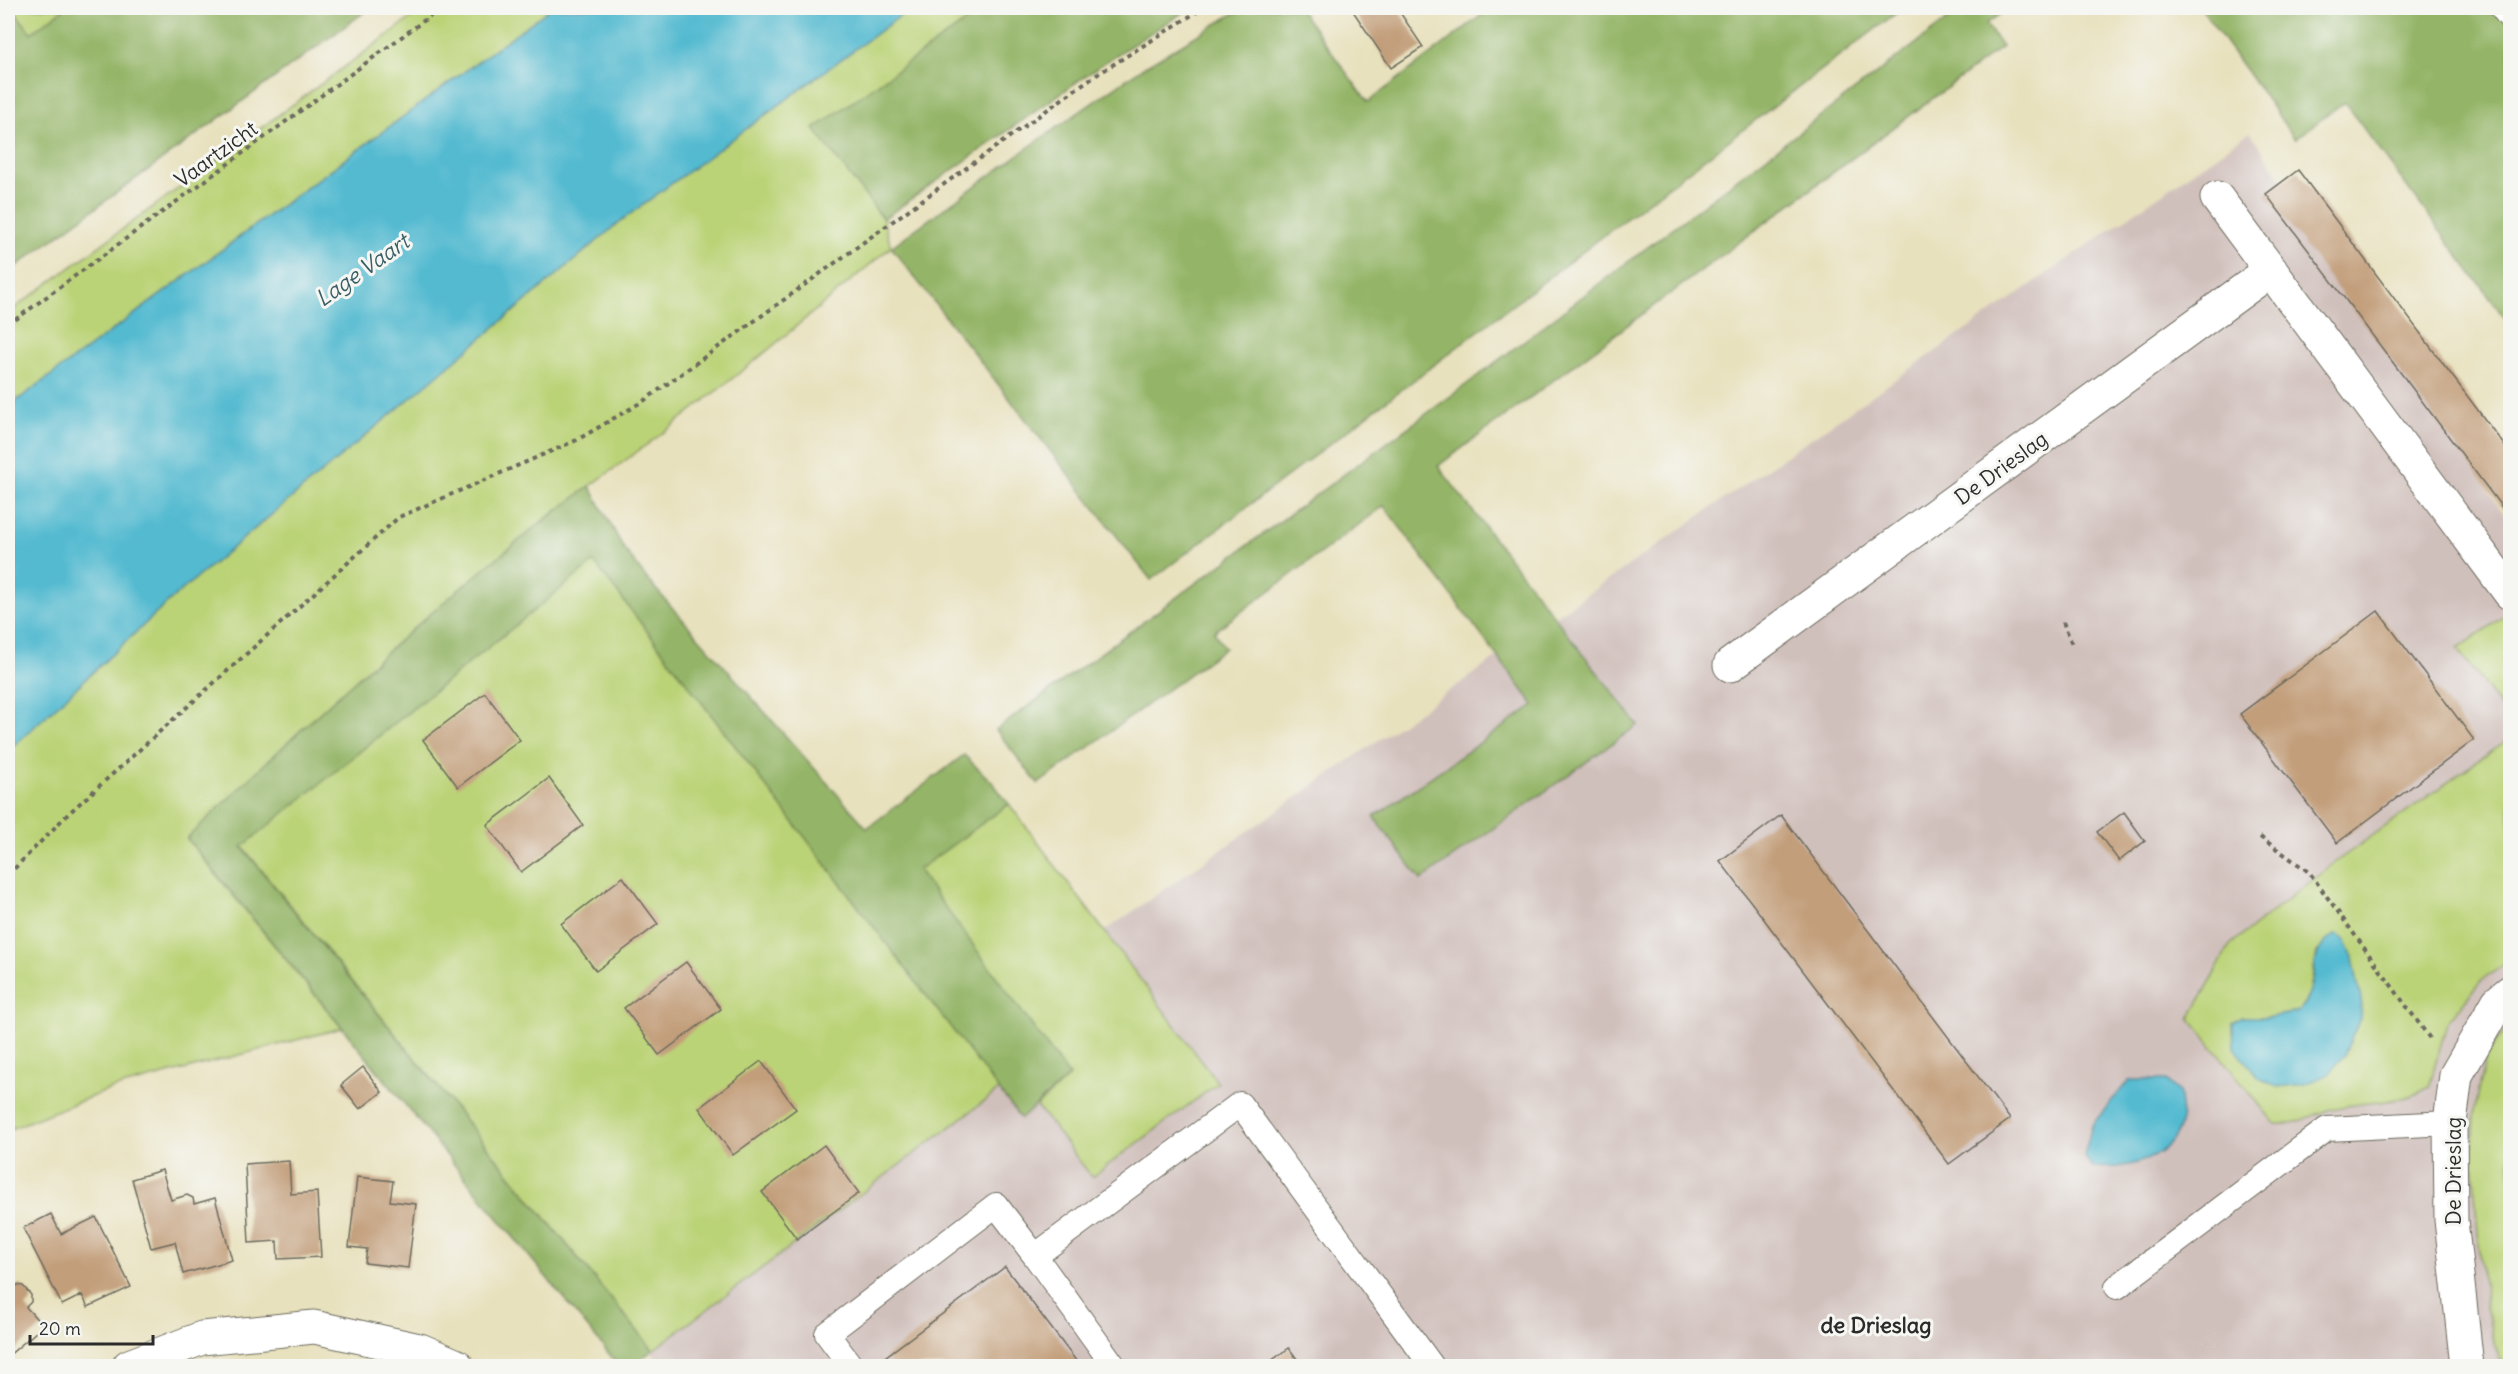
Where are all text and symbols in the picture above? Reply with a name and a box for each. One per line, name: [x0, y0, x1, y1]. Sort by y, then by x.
street label: Vaartzicht: [169, 115, 263, 193]
water label: Lage Vaart: [310, 226, 416, 312]
street label: De Drieslag: [1949, 425, 2053, 511]
street label: De Drieslag: [2440, 1117, 2467, 1225]
scale bar: [30, 1308, 153, 1346]
district label: de Drieslag: [1821, 1311, 1931, 1339]
text: 20 m: [39, 1317, 81, 1340]

